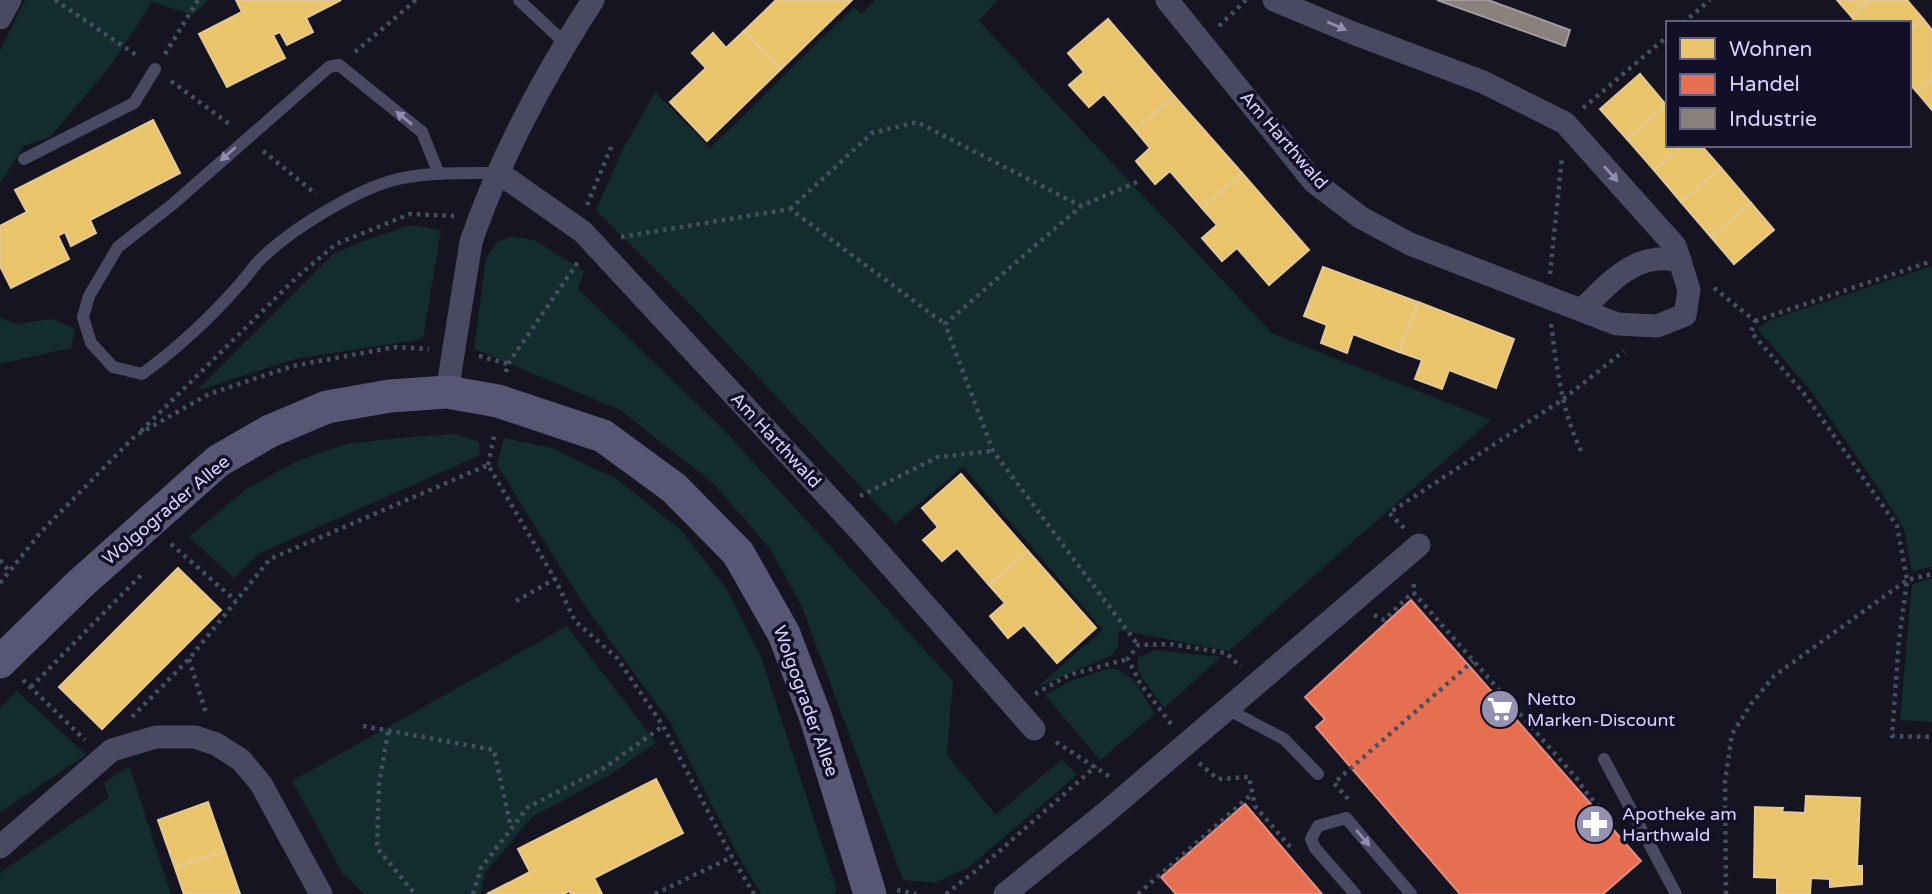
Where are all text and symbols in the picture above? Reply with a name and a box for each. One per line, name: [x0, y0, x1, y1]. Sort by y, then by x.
one-way arrow: [1327, 21, 1348, 32]
legend: [1666, 21, 1911, 147]
text: Wohnen: [1729, 37, 1812, 62]
text: Handel: [1729, 72, 1800, 97]
street label: Am Harthwald: [1235, 86, 1333, 194]
text: Industrie: [1729, 107, 1817, 132]
one-way arrow: [396, 110, 414, 125]
one-way arrow: [219, 146, 237, 162]
one-way arrow: [1602, 165, 1618, 182]
street label: Am Harthwald: [726, 388, 826, 492]
street label: Wolgograder Allee: [98, 450, 234, 570]
street label: Wolgograder Allee: [768, 622, 844, 780]
supermarket icon: Netto Marken-Discount: [1479, 688, 1521, 730]
place label: Netto Marken-Discount: [1527, 688, 1675, 731]
pharmacy icon: Apotheke am Harthwald: [1574, 803, 1616, 845]
place label: Apotheke am Harthwald: [1622, 803, 1737, 846]
one-way arrow: [1355, 829, 1370, 846]

